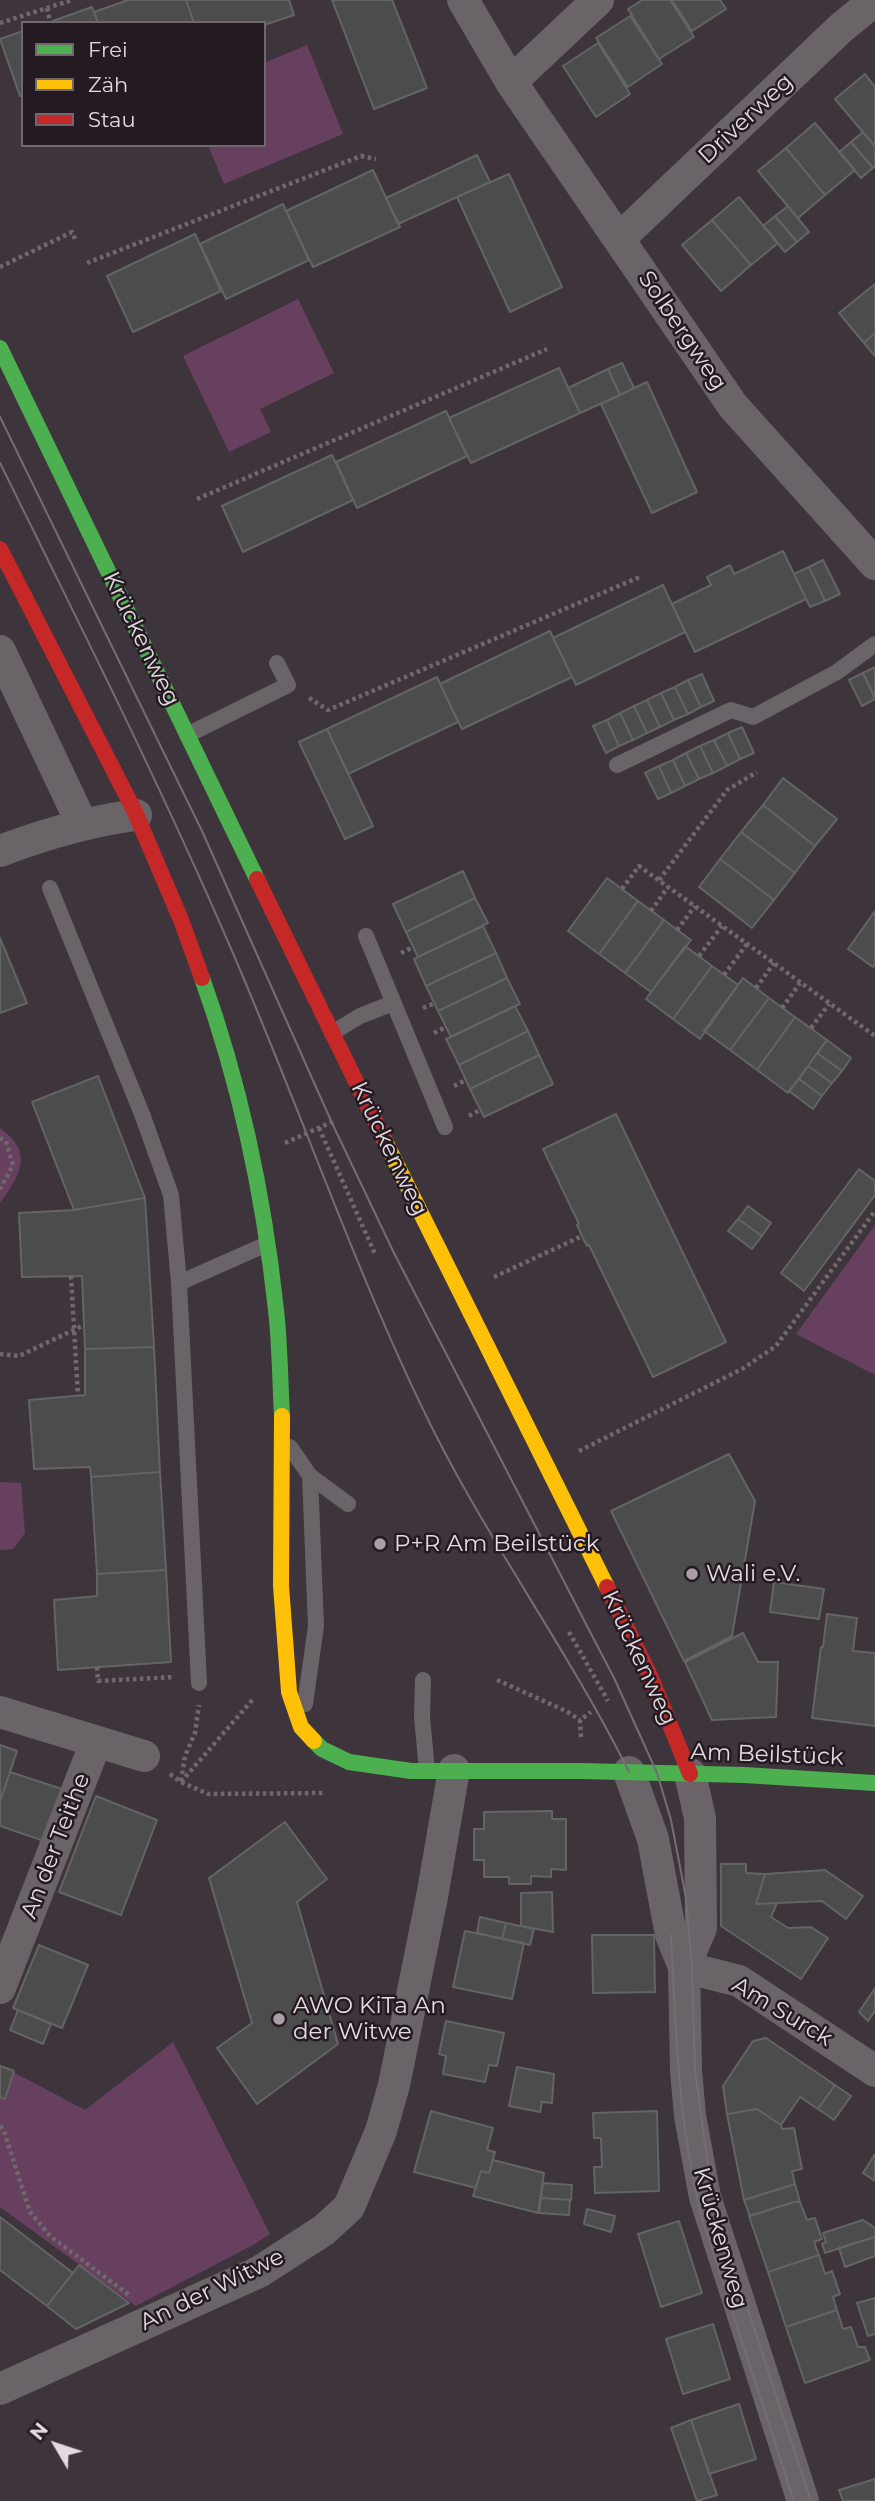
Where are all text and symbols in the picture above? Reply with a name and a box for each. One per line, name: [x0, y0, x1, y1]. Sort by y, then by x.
legend: [21, 21, 266, 147]
text: Frei: [88, 37, 128, 62]
street label: Driverweg: [693, 68, 799, 170]
text: Zäh: [88, 72, 128, 97]
text: Stau: [88, 107, 136, 132]
street label: Solbergweg: [632, 266, 732, 396]
street label: Krückenweg: [97, 568, 185, 710]
street label: Krückenweg: [345, 1078, 433, 1220]
place label: P+R Am Beilstück: [394, 1530, 599, 1558]
marker: P+R Am Beilstück: [372, 1536, 388, 1552]
place label: Wali e.V.: [706, 1560, 800, 1588]
marker: Wali e.V.: [684, 1566, 700, 1582]
street label: Krückenweg: [596, 1586, 682, 1730]
street label: Am Beilstück: [690, 1739, 844, 1771]
street label: An der Teithe: [16, 1769, 96, 1923]
street label: Am Surck: [727, 1971, 837, 2053]
place label: AWO KiTa An der Witwe: [293, 1992, 446, 2046]
marker: AWO KiTa An der Witwe: [271, 2011, 287, 2027]
street label: Krückenweg: [687, 2164, 753, 2312]
street label: An der Witwe: [135, 2243, 289, 2337]
north arrow: [21, 2410, 91, 2480]
text: N: [26, 2418, 53, 2445]

